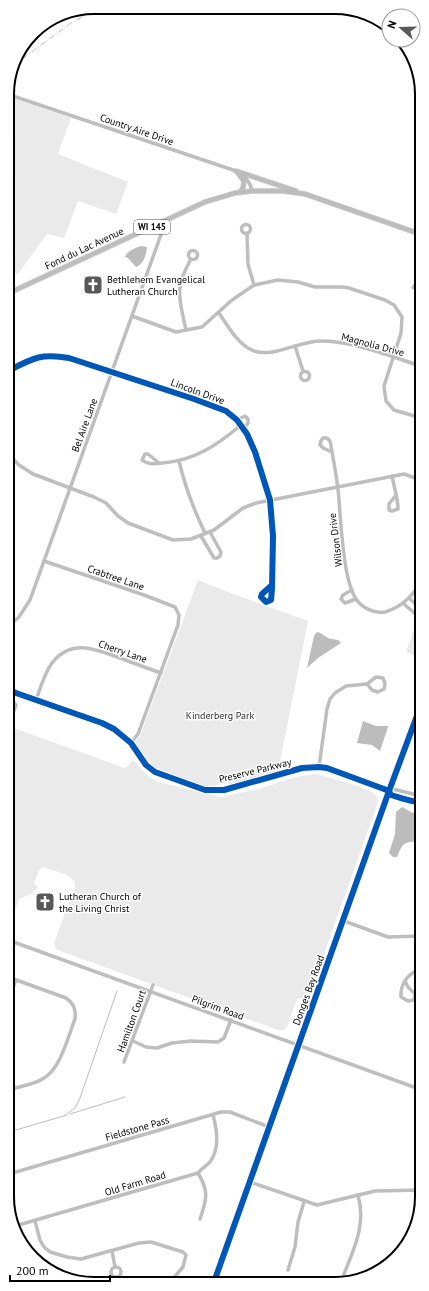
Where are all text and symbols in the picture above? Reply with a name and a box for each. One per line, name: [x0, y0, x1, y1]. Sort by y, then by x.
north arrow: [381, 8, 421, 48]
text: N: [384, 19, 399, 30]
street label: Country Aire Drive: [98, 111, 175, 148]
road number: WI 145: [134, 220, 170, 234]
street label: Fond du Lac Avenue: [43, 225, 126, 272]
place label: Bethlehem Evangelical Lutheran Church: [107, 273, 205, 298]
church icon: Bethlehem Evangelical Lutheran Church: [82, 274, 104, 296]
street label: Magnolia Drive: [340, 330, 406, 359]
street label: Lincoln Drive: [169, 376, 227, 407]
street label: Bel Aire Lane: [69, 396, 100, 454]
street label: Wilson Drive: [326, 512, 345, 568]
street label: Crabtree Lane: [86, 562, 146, 593]
street label: Cherry Lane: [97, 637, 149, 666]
park label: Kinderberg Park: [186, 709, 254, 722]
street label: Preserve Parkway: [218, 755, 293, 786]
place label: Lutheran Church of the Living Christ: [59, 890, 142, 915]
church icon: Lutheran Church of the Living Christ: [34, 891, 56, 913]
street label: Donges Bay Road: [290, 953, 327, 1027]
street label: Hamilton Court: [114, 988, 149, 1054]
street label: Pilgrim Road: [190, 992, 246, 1023]
street label: Fieldstone Pass: [104, 1113, 171, 1144]
street label: Old Farm Road: [103, 1168, 167, 1199]
scale bar: [10, 1257, 110, 1283]
text: 200 m: [16, 1263, 49, 1278]

